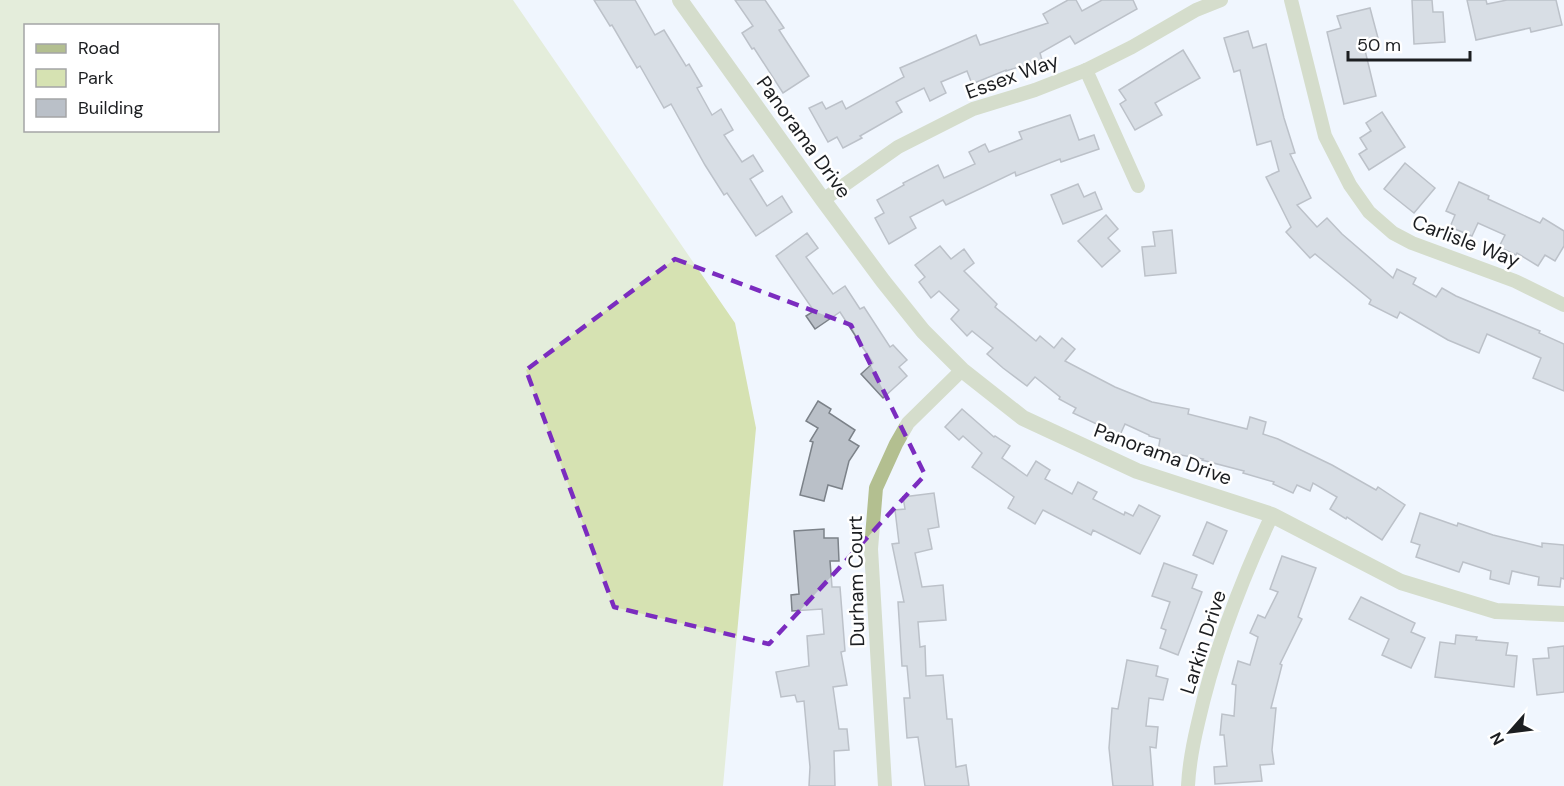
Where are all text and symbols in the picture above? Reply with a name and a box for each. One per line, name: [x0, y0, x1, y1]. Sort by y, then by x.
legend: [24, 24, 219, 132]
scale bar: [1348, 24, 1470, 62]
text: 50 m: [1357, 33, 1401, 57]
text: Road: [78, 36, 120, 60]
street label: Essex Way: [962, 47, 1062, 105]
text: Park: [78, 66, 114, 90]
street label: Panorama Drive: [751, 71, 857, 203]
text: Building: [78, 96, 143, 120]
street label: Carlisle Way: [1409, 209, 1523, 273]
street label: Panorama Drive: [1090, 417, 1236, 491]
street label: Durham Court: [842, 515, 870, 647]
street label: Larkin Drive: [1174, 587, 1232, 697]
north arrow: [1480, 702, 1540, 762]
text: N: [1485, 729, 1509, 749]

